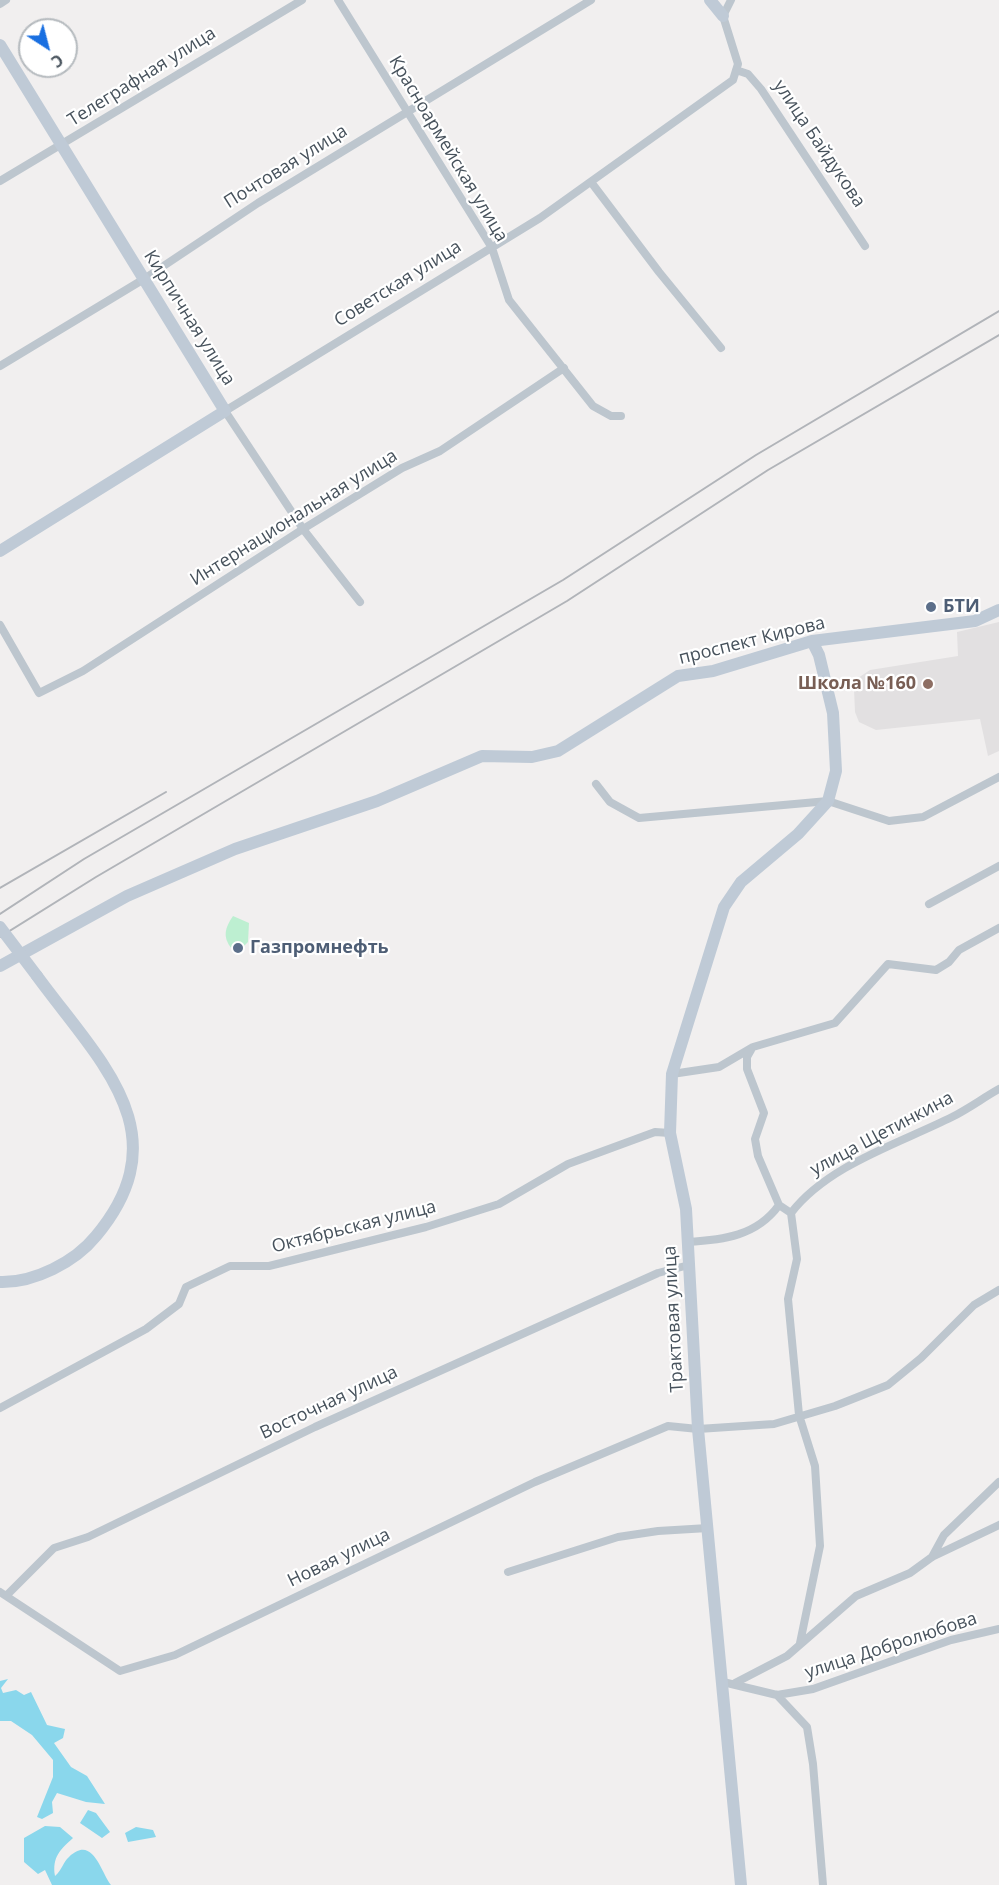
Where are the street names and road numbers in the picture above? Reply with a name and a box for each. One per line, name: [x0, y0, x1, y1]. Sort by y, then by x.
street label: Телеграфная улица: [64, 23, 220, 131]
street label: Красноармейская улица: [384, 52, 512, 246]
street label: улица Байдукова: [768, 76, 870, 212]
street label: Почтовая улица: [220, 120, 352, 214]
street label: Советская улица: [331, 236, 465, 332]
street label: Кирпичная улица: [139, 247, 239, 389]
street label: Интернациональная улица: [187, 445, 401, 591]
street label: проспект Кирова: [677, 612, 827, 670]
street label: улица Щетинкина: [807, 1087, 957, 1181]
street label: Октябрьская улица: [270, 1196, 438, 1258]
street label: Трактовая улица: [659, 1245, 689, 1393]
street label: Восточная улица: [257, 1362, 401, 1444]
street label: Новая улица: [284, 1524, 394, 1592]
street label: улица Добролюбова: [802, 1608, 980, 1684]

